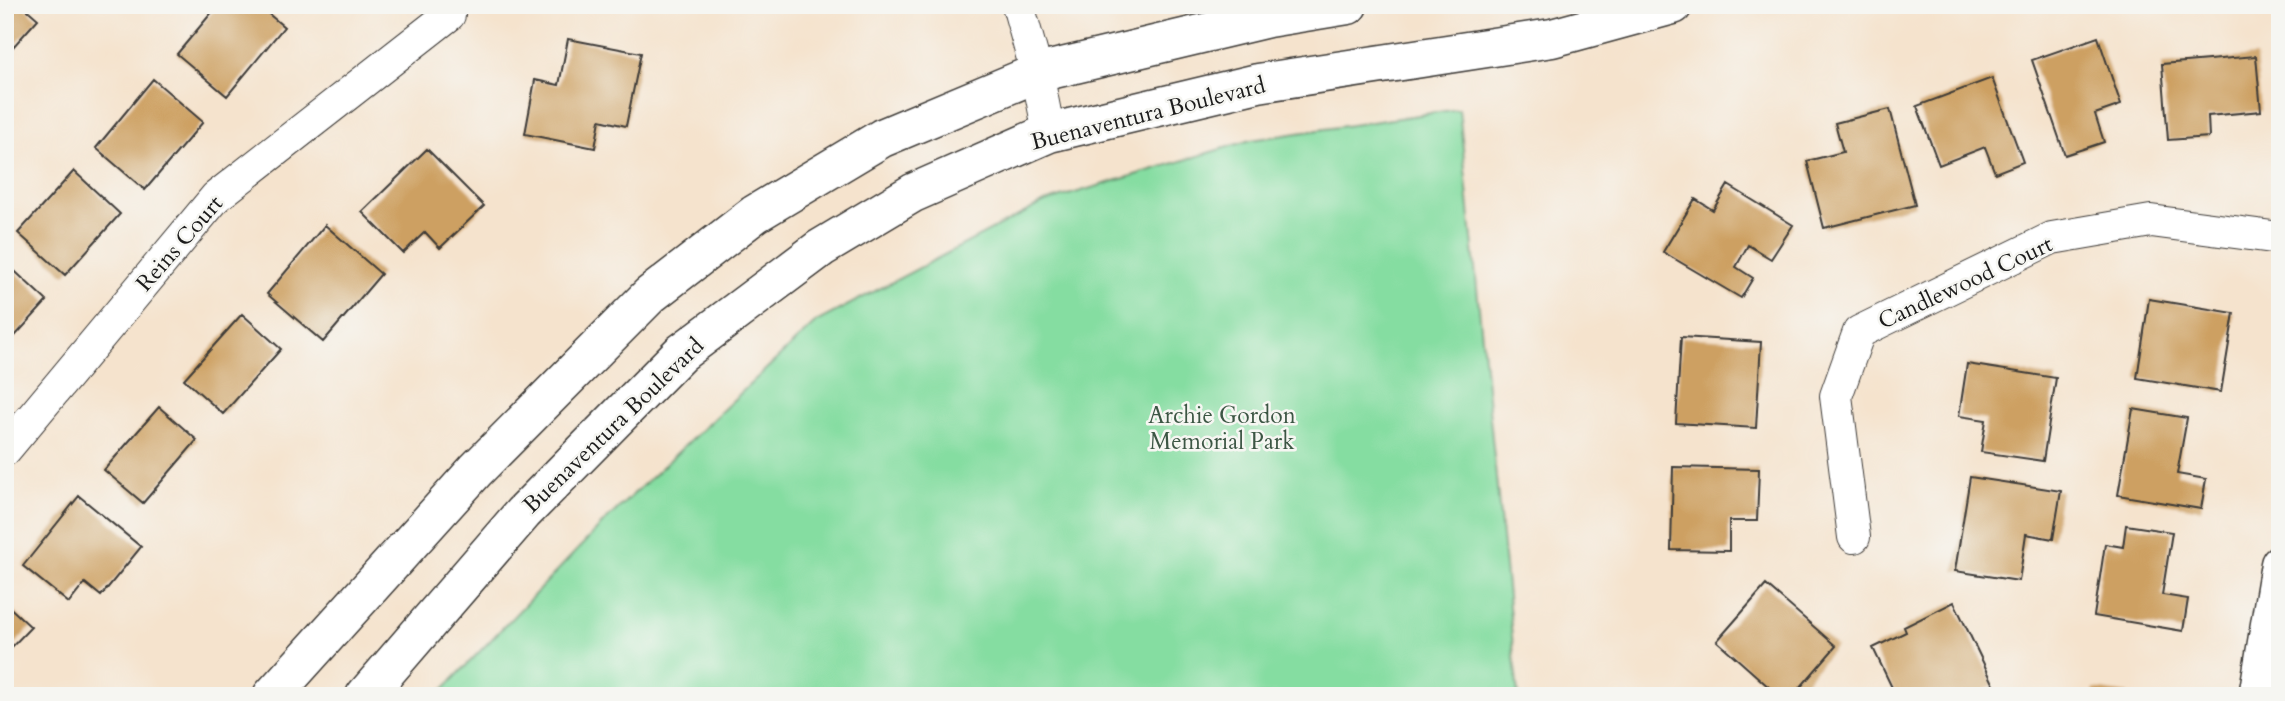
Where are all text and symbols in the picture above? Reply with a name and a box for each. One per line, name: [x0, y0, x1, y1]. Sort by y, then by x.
street label: Buenaventura Boulevard: [1028, 69, 1269, 158]
street label: Reins Court: [129, 189, 230, 298]
street label: Candlewood Court: [1873, 228, 2057, 336]
street label: Buenaventura Boulevard: [516, 330, 711, 520]
park label: Archie Gordon Memorial Park: [1148, 400, 1296, 457]

